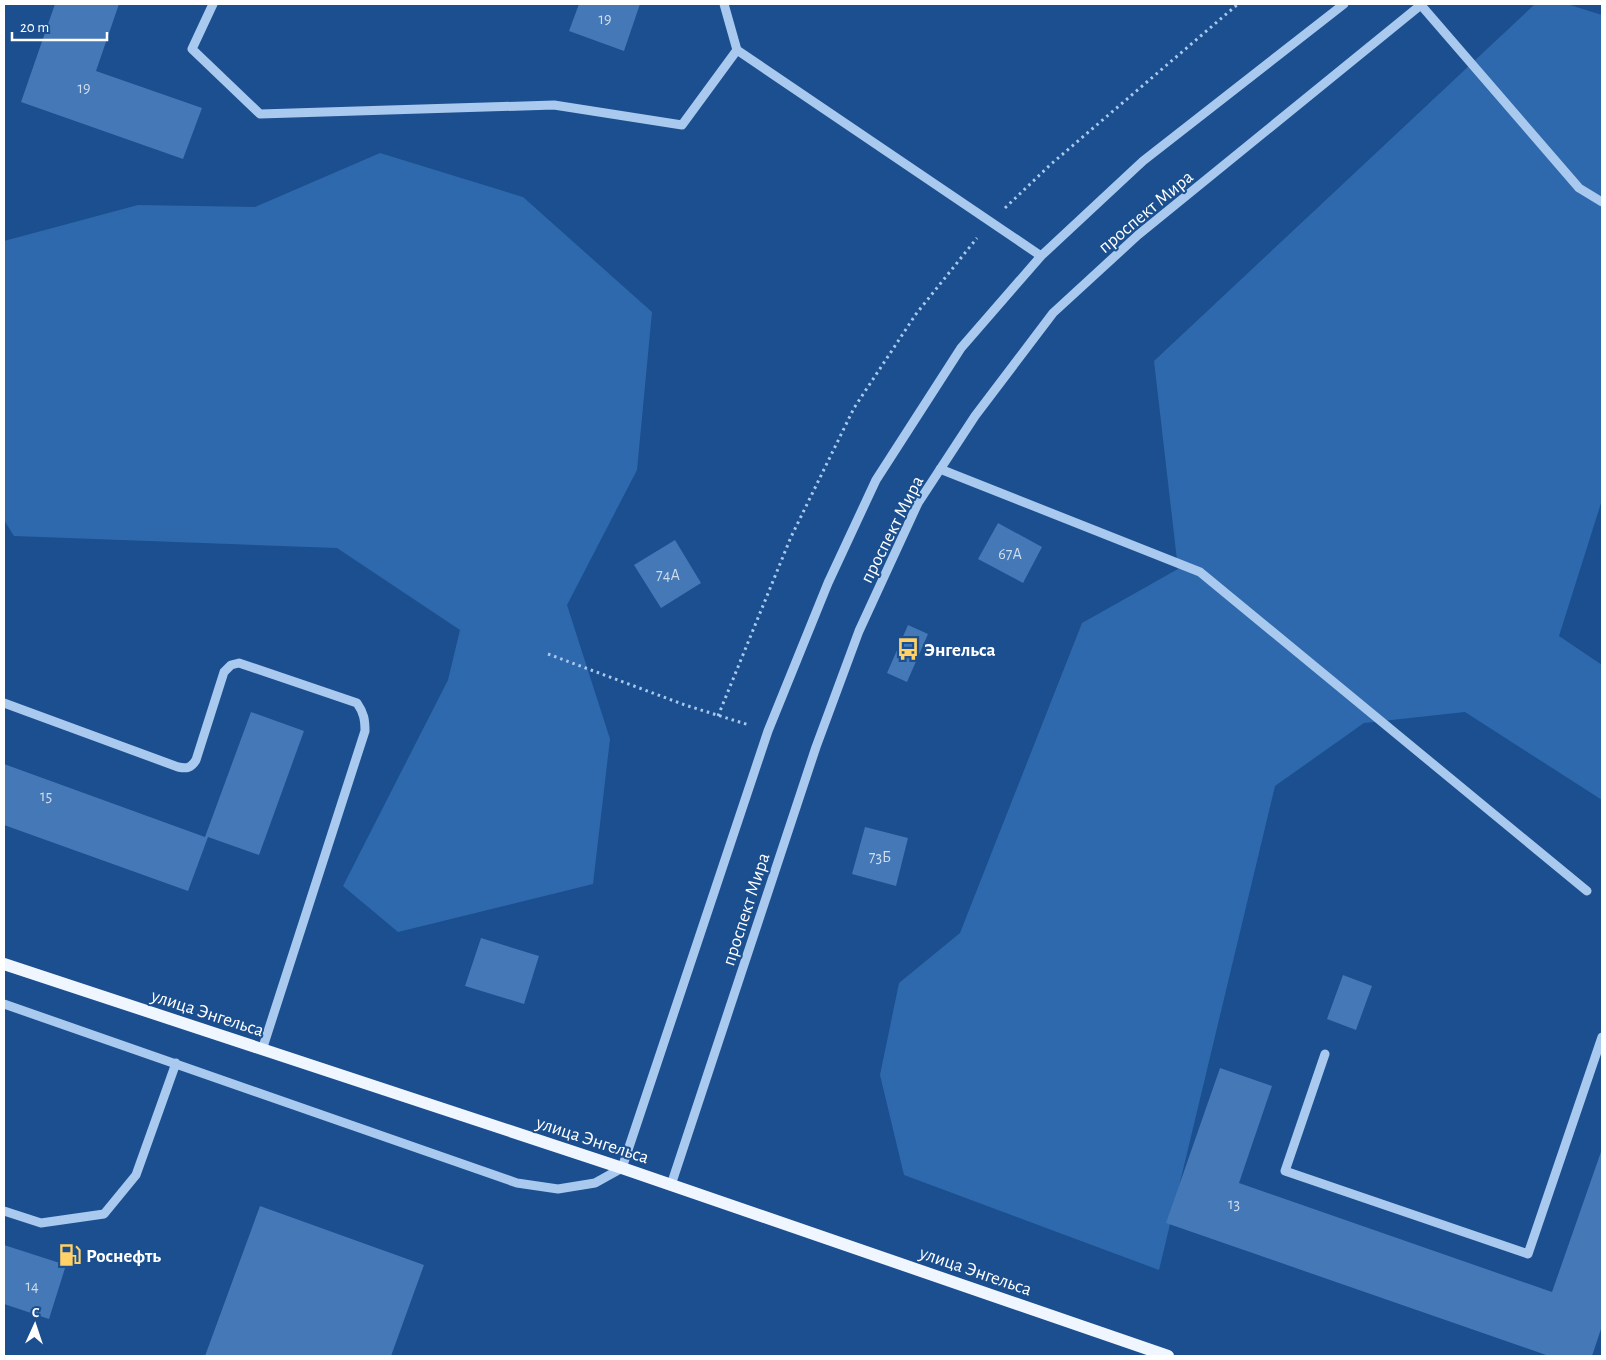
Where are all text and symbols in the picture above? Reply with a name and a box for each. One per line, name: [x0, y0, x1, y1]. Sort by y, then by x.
scale bar: [12, 10, 108, 42]
house number: 19: [598, 11, 612, 27]
text: 20 m: [20, 20, 49, 35]
house number: 19: [77, 80, 91, 96]
street label: проспект Мира: [1095, 167, 1197, 257]
street label: проспект Мира: [857, 473, 928, 586]
house number: 67А: [998, 546, 1022, 562]
house number: 74А: [656, 567, 680, 583]
bus stop icon: Энгельса: [895, 636, 921, 662]
place label: Энгельса: [924, 641, 995, 660]
house number: 15: [40, 788, 52, 804]
house number: 73Б: [869, 849, 891, 865]
street label: проспект Мира: [719, 850, 774, 968]
street label: улица Энгельса: [148, 986, 267, 1041]
street label: улица Энгельса: [533, 1113, 652, 1168]
house number: 13: [1228, 1196, 1240, 1212]
fuel station icon: Роснефть: [57, 1242, 83, 1268]
street label: улица Энгельса: [916, 1243, 1034, 1300]
place label: Роснефть: [86, 1247, 161, 1266]
house number: 14: [25, 1278, 39, 1294]
north arrow: [10, 1300, 60, 1350]
text: С: [31, 1306, 40, 1320]

